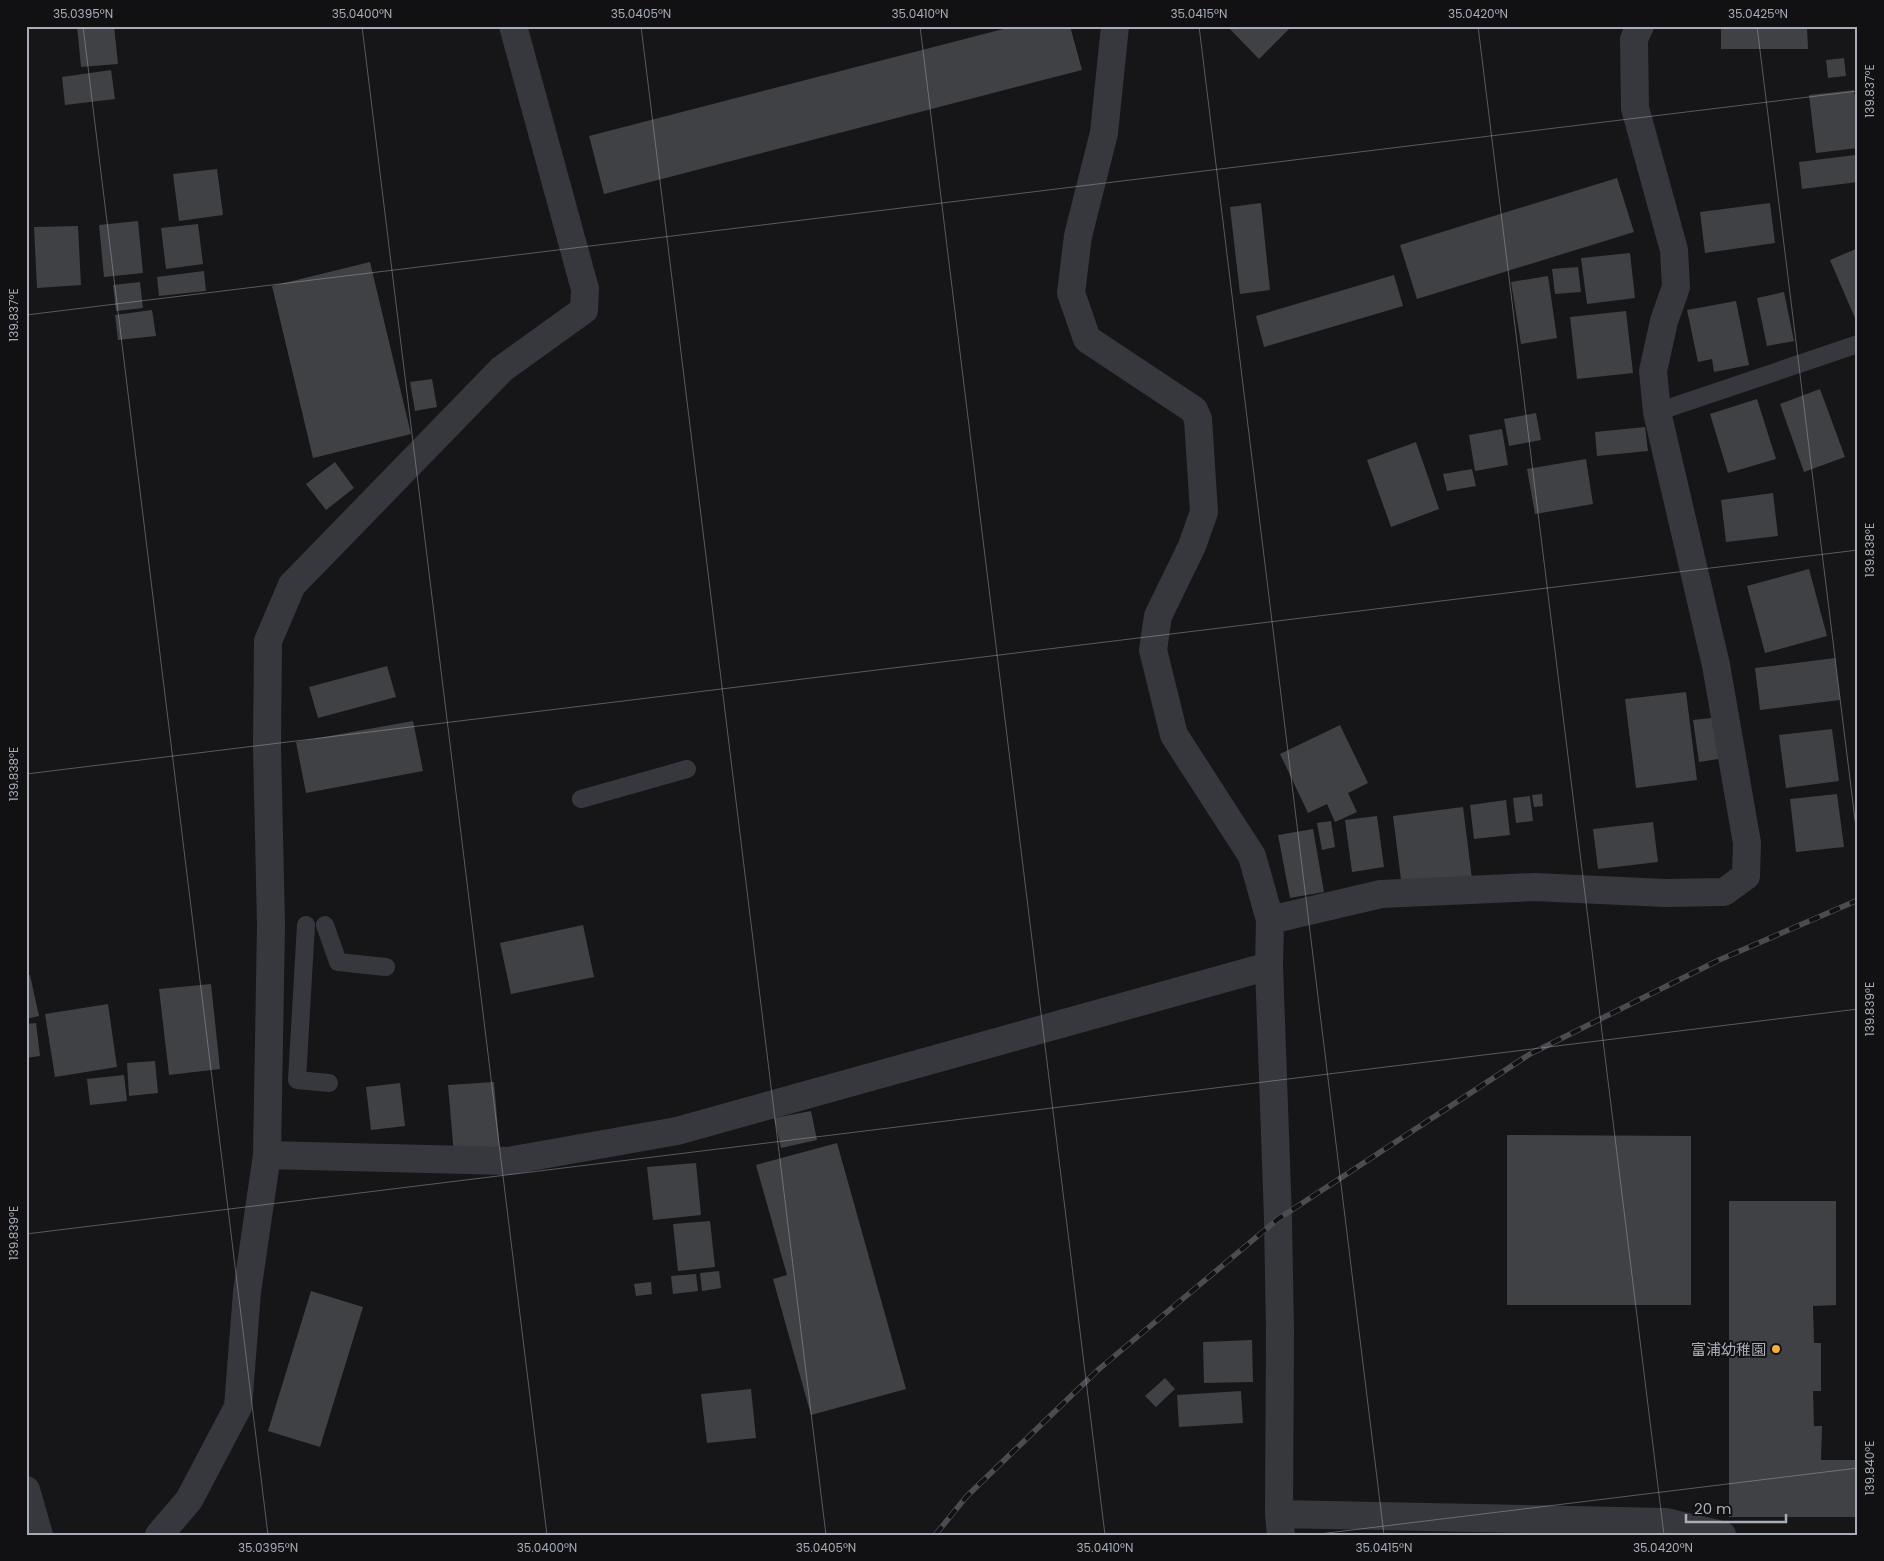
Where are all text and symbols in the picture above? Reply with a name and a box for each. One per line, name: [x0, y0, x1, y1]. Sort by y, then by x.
text: 35.0395°N: [53, 5, 113, 22]
text: 35.0400°N: [332, 5, 392, 22]
text: 35.0405°N: [611, 5, 671, 22]
text: 35.0410°N: [892, 5, 948, 22]
text: 35.0415°N: [1171, 5, 1227, 22]
text: 35.0420°N: [1448, 5, 1508, 22]
text: 35.0425°N: [1728, 5, 1788, 22]
text: 139.837°E: [1861, 64, 1878, 118]
text: 139.837°E: [5, 288, 22, 342]
text: 139.838°E: [1861, 523, 1878, 577]
text: 139.838°E: [5, 747, 22, 801]
text: 139.839°E: [1861, 982, 1878, 1036]
text: 139.839°E: [5, 1206, 22, 1260]
place label: 富浦幼稚園: [1691, 1339, 1766, 1360]
marker: 富浦幼稚園: [1770, 1343, 1782, 1355]
text: 139.840°E: [1861, 1441, 1878, 1495]
scale bar: [1686, 1491, 1786, 1523]
text: 20 m: [1694, 1498, 1732, 1519]
text: 35.0395°N: [238, 1539, 298, 1556]
text: 35.0400°N: [517, 1539, 577, 1556]
text: 35.0405°N: [796, 1539, 856, 1556]
text: 35.0410°N: [1077, 1539, 1133, 1556]
text: 35.0415°N: [1356, 1539, 1412, 1556]
text: 35.0420°N: [1633, 1539, 1693, 1556]

